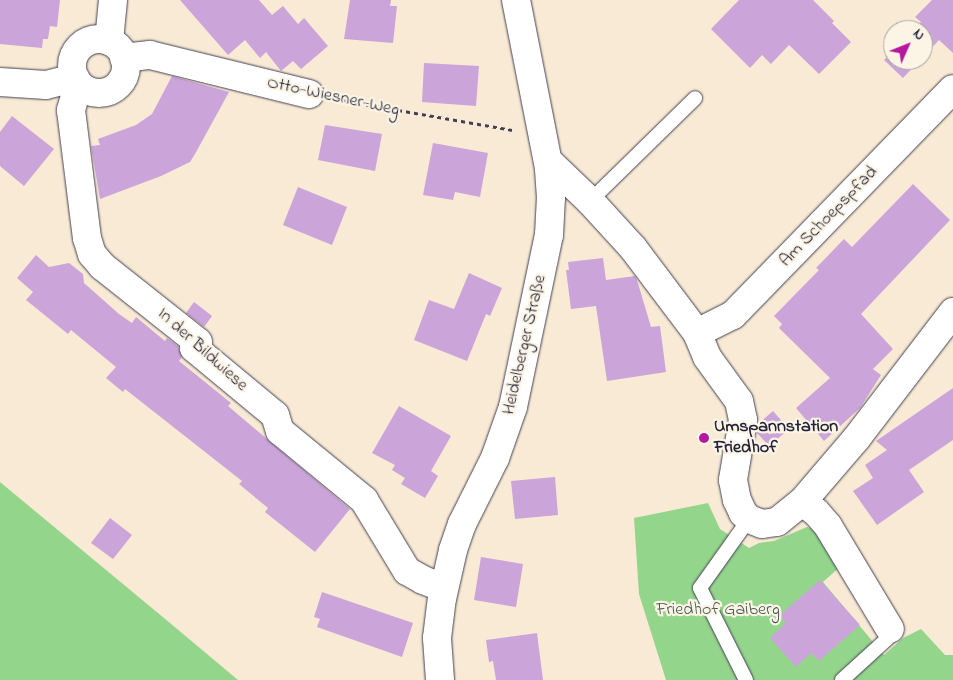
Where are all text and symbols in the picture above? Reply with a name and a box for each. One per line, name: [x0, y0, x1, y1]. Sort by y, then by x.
north arrow: [883, 20, 933, 70]
text: N: [908, 24, 929, 46]
street label: Otto-Wiesner-Weg: [265, 72, 401, 122]
street label: Am Schoepspfad: [775, 162, 883, 272]
street label: Heidelberger Straße: [498, 273, 552, 417]
street label: In der Bildwiese: [152, 304, 252, 396]
place label: Umspannstation Friedhof: [714, 417, 838, 459]
marker: Umspannstation Friedhof: [698, 432, 710, 444]
park label: Friedhof Gaiberg: [656, 599, 780, 621]

